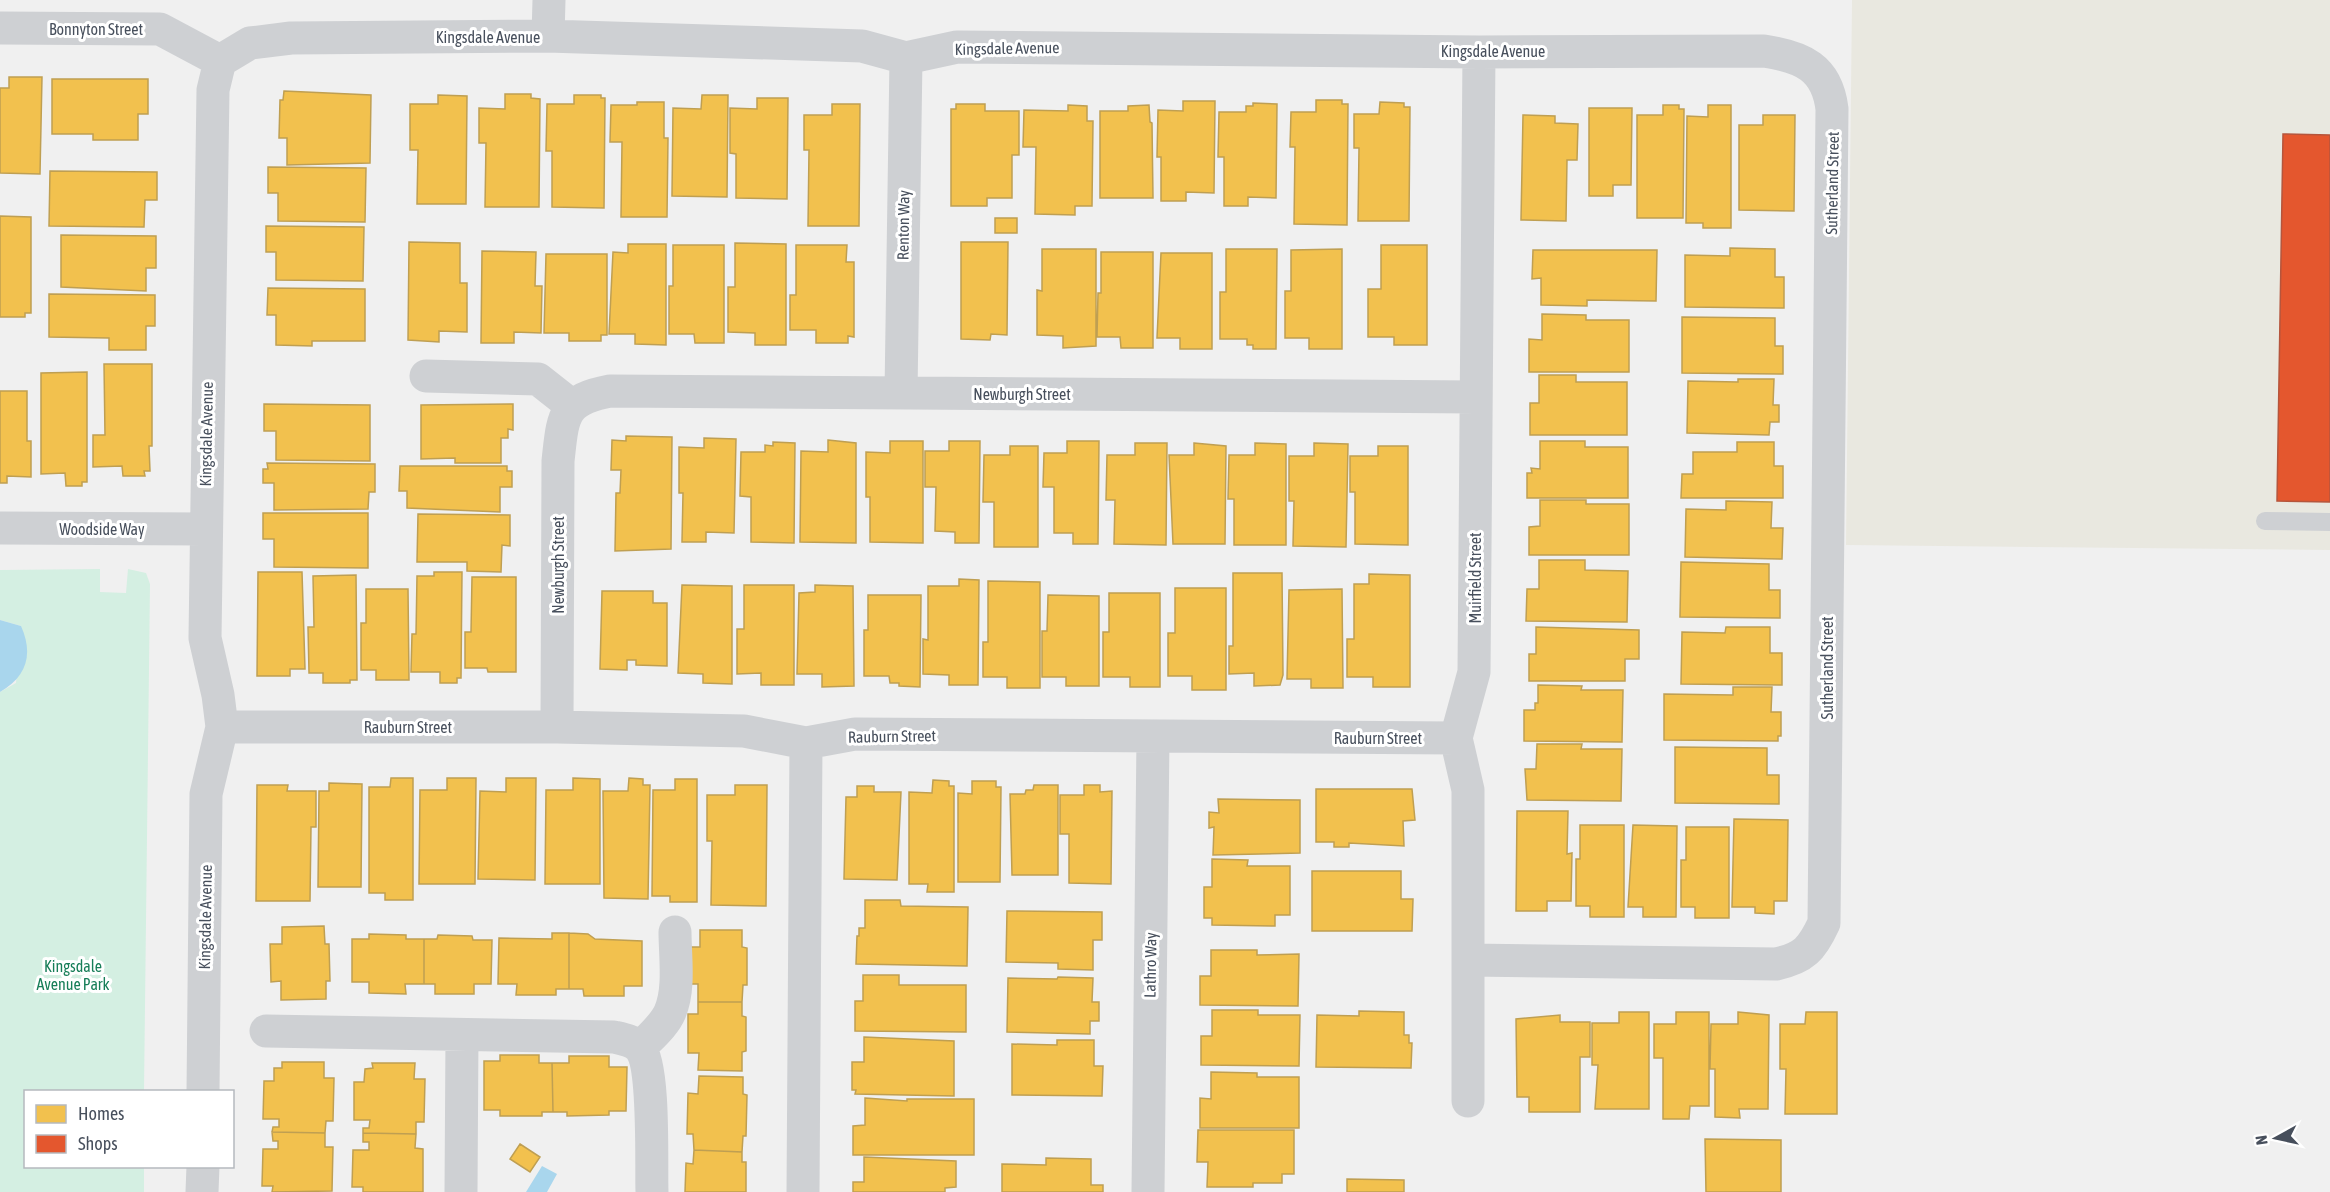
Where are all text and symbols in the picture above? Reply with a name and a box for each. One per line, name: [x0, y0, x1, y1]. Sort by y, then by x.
street label: Bonnyton Street: [49, 20, 144, 39]
street label: Kingsdale Avenue: [436, 28, 540, 47]
street label: Kingsdale Avenue: [955, 38, 1059, 59]
street label: Kingsdale Avenue: [1441, 42, 1545, 61]
street label: Sutherland Street: [1822, 131, 1842, 235]
street label: Renton Way: [893, 189, 914, 260]
street label: Kingsdale Avenue: [196, 382, 217, 486]
street label: Newburgh Street: [973, 385, 1071, 404]
street label: Newburgh Street: [549, 516, 568, 614]
street label: Woodside Way: [59, 520, 145, 539]
street label: Muirfield Street: [1466, 532, 1484, 624]
street label: Sutherland Street: [1818, 616, 1836, 720]
street label: Rauburn Street: [364, 718, 453, 736]
street label: Rauburn Street: [848, 726, 937, 746]
street label: Rauburn Street: [1334, 729, 1423, 747]
street label: Kingsdale Avenue: [195, 865, 216, 969]
street label: Lathro Way: [1140, 932, 1161, 998]
park label: Kingsdale Avenue Park: [36, 957, 110, 993]
legend: [24, 1090, 234, 1168]
text: Homes: [78, 1103, 124, 1124]
north arrow: [2246, 1108, 2306, 1168]
text: Shops: [78, 1133, 118, 1154]
text: N: [2252, 1134, 2271, 1146]

